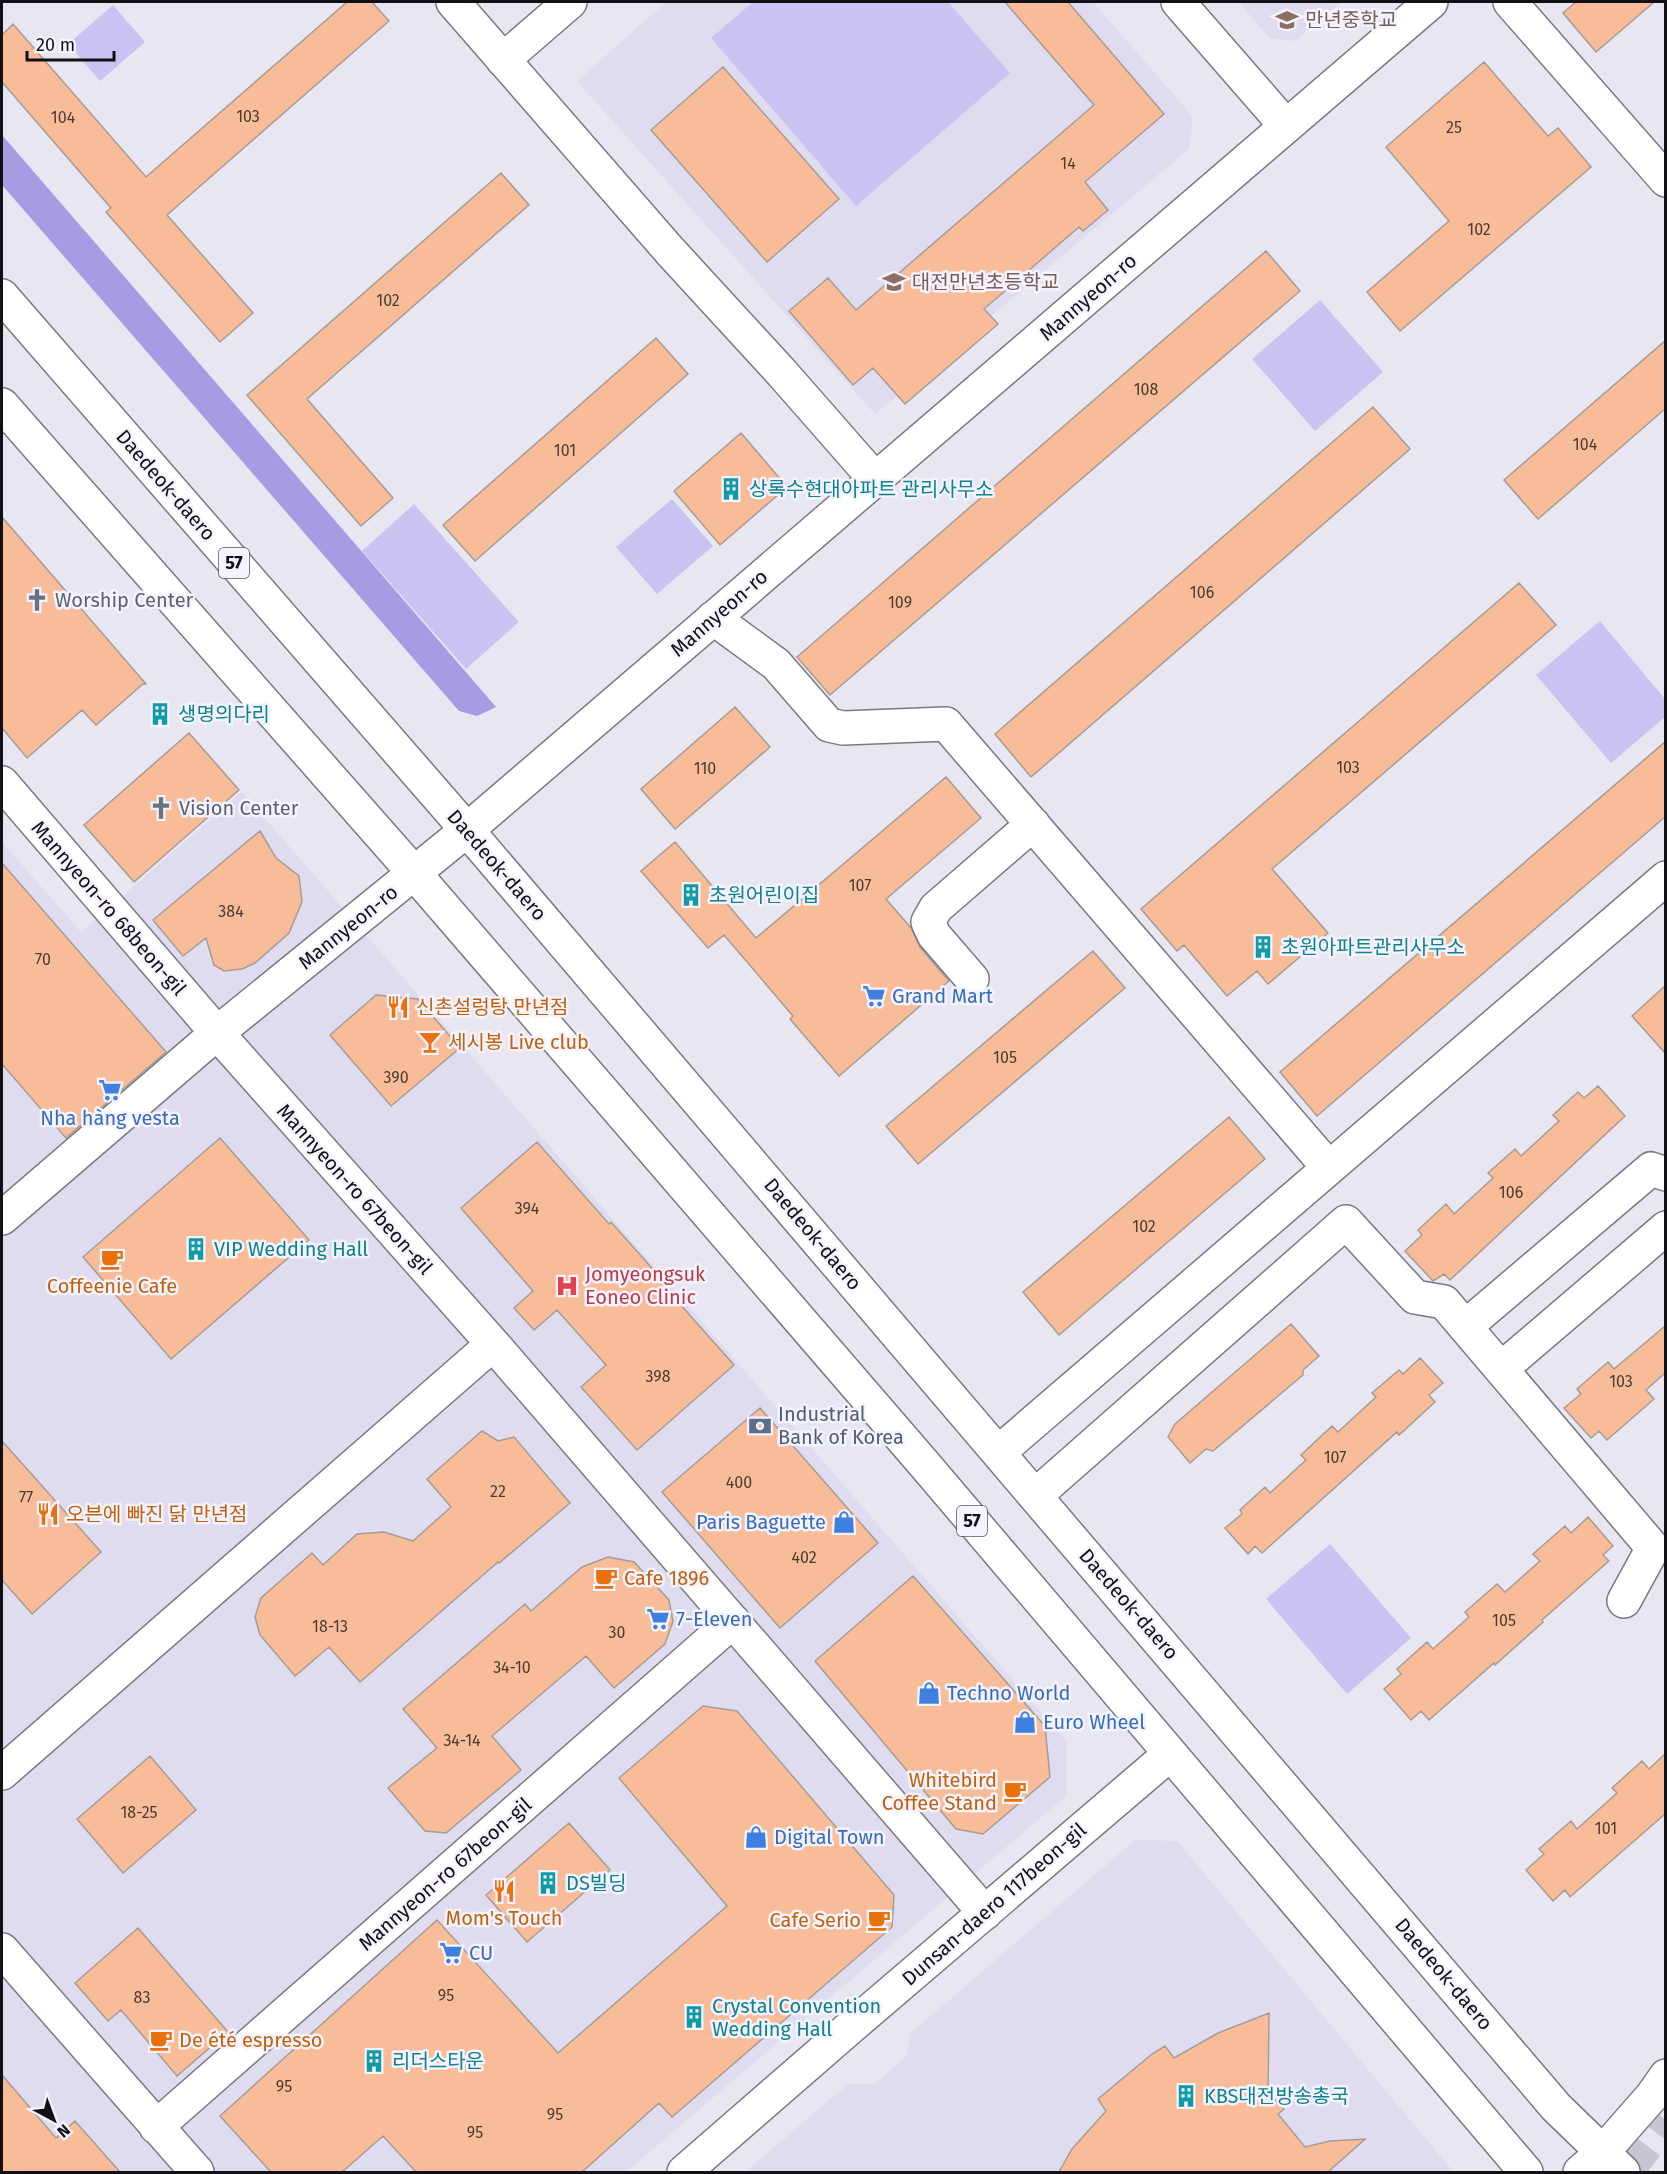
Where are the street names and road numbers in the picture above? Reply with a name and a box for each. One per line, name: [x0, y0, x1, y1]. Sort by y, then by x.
street label: Mannyeon-ro: [1035, 248, 1141, 346]
street label: Daedeok-daero: [111, 425, 221, 545]
road number: 57: [219, 548, 249, 578]
street label: Mannyeon-ro: [666, 564, 772, 662]
street label: Daedeok-daero: [442, 805, 552, 925]
street label: Mannyeon-ro 68beon-gil: [27, 816, 192, 1000]
street label: Mannyeon-ro: [294, 880, 402, 974]
street label: Mannyeon-ro 67beon-gil: [272, 1099, 438, 1279]
street label: Daedeok-daero: [759, 1173, 867, 1295]
road number: 57: [957, 1506, 987, 1536]
street label: Daedeok-daero: [1074, 1544, 1184, 1664]
street label: Mannyeon-ro 67beon-gil: [354, 1792, 536, 1956]
street label: Dunsan-daero 117beon-gil: [897, 1817, 1091, 1990]
street label: Daedeok-daero: [1390, 1913, 1498, 2035]

